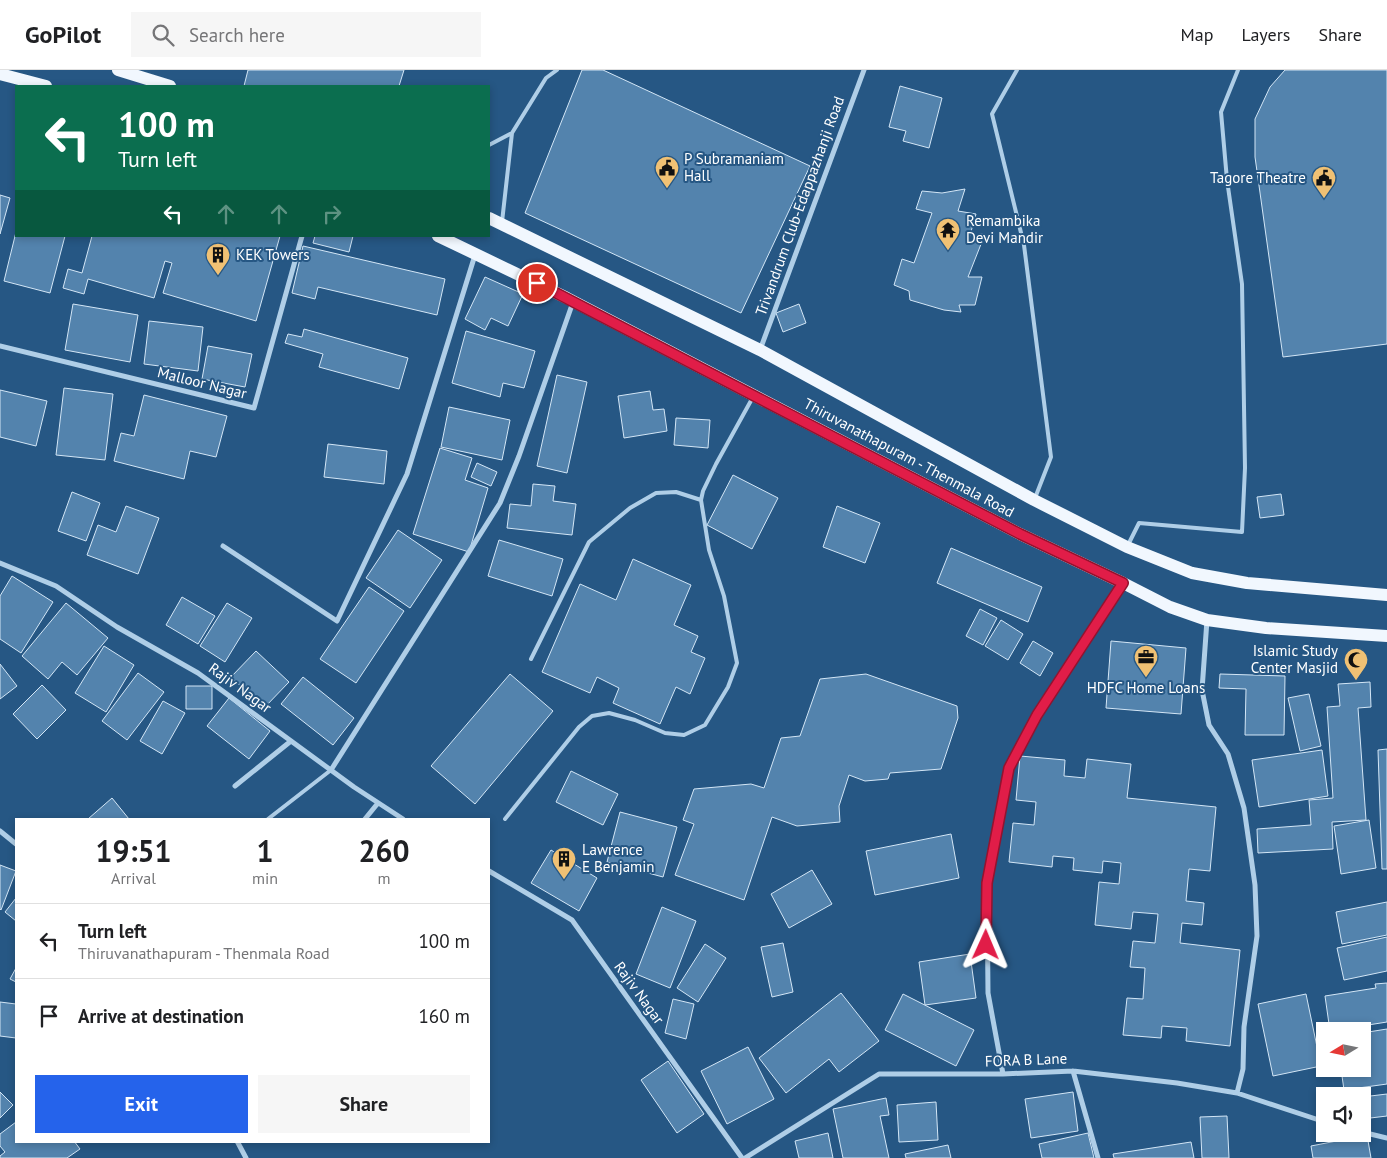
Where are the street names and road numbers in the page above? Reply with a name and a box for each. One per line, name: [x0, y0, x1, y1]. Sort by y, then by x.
street label: Trivandrum Club-Edappazhanji Road: [751, 93, 848, 318]
street label: Malloor Nagar: [155, 362, 249, 403]
street label: Thiruvanathapuram - Thenmala Road: [801, 394, 1018, 521]
street label: Rajiv Nagar: [205, 658, 275, 717]
street label: Rajiv Nagar: [610, 958, 669, 1028]
street label: FORA B Lane: [985, 1049, 1067, 1070]

